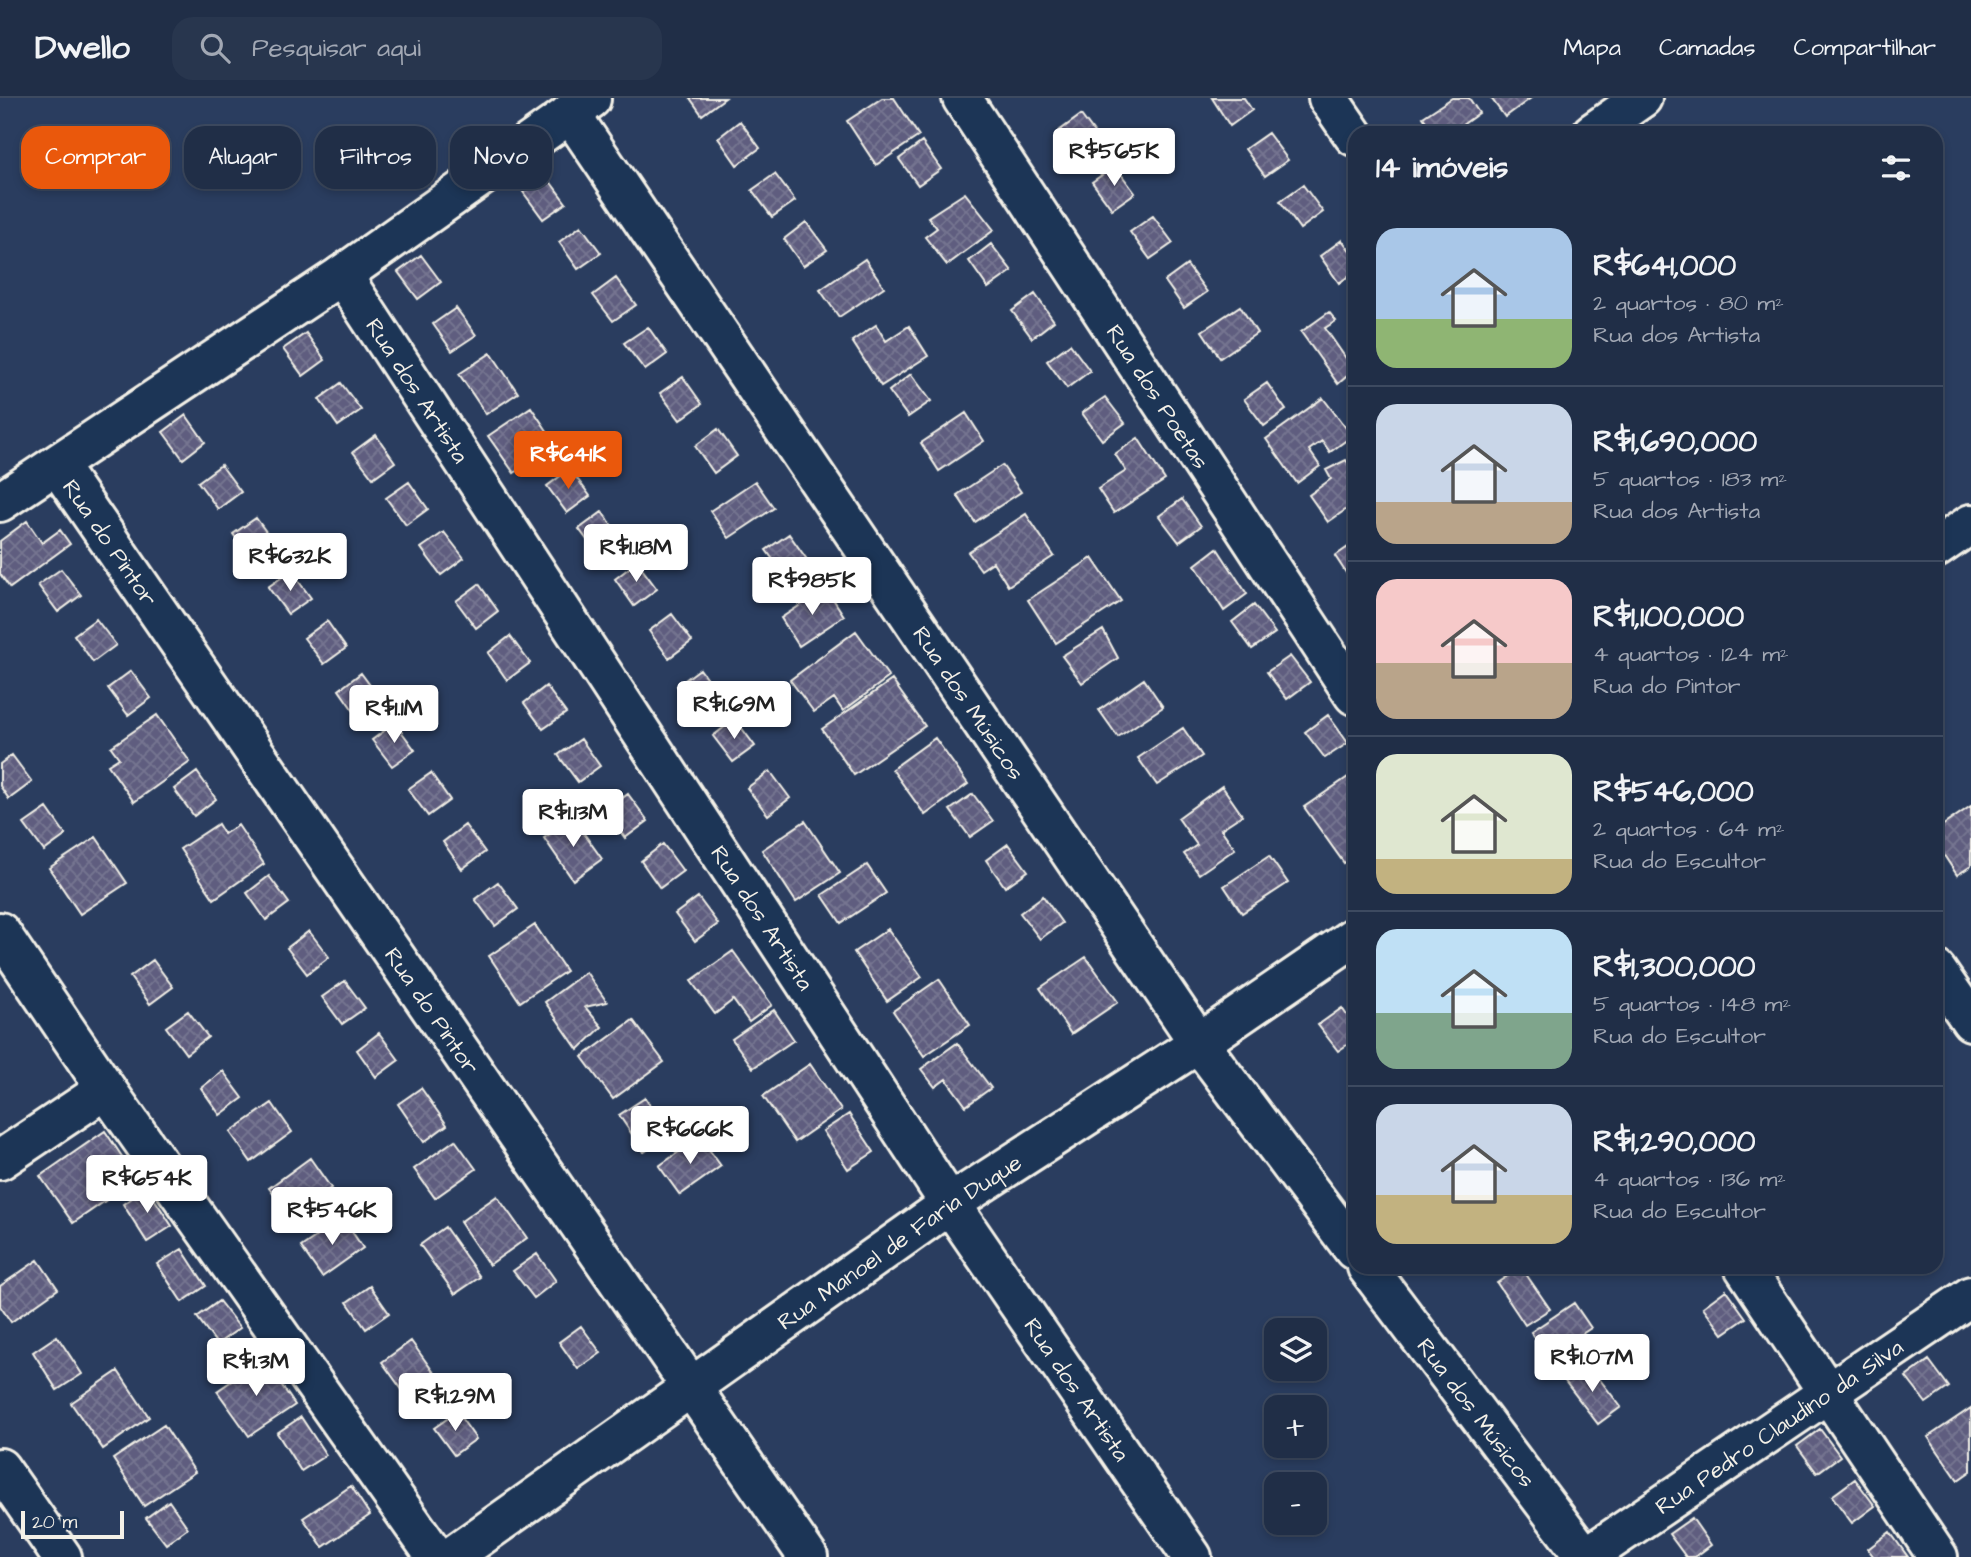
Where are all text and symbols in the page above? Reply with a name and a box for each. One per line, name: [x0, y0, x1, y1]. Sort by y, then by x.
search box: [172, 17, 662, 80]
text: Dwello: [35, 25, 130, 71]
icon: search: [196, 29, 234, 67]
text: Pesquisar aqui: [252, 30, 421, 66]
text: Mapa: [1563, 31, 1621, 65]
text: Camadas: [1659, 31, 1756, 65]
text: Compartilhar: [1794, 31, 1936, 65]
chip: Comprar: [21, 126, 170, 189]
chip: Alugar: [184, 126, 301, 189]
chip: Filtros: [315, 126, 436, 189]
chip: Novo: [450, 126, 552, 189]
pin: R$565K: [1057, 129, 1171, 188]
text: R$565K: [1069, 135, 1159, 167]
text: 14 imóveis: [1376, 147, 1508, 189]
icon: filters: [1877, 149, 1915, 187]
text: R$641,000: [1593, 245, 1736, 287]
icon: home: [1432, 256, 1516, 340]
text: 2 quartos · 80 m²: [1593, 287, 1784, 319]
street label: Rua dos Artista: [358, 312, 476, 470]
street label: Rua dos Poetas: [1098, 318, 1216, 476]
text: Rua dos Artista: [1593, 319, 1760, 351]
text: R$1,690,000: [1593, 421, 1757, 463]
pin: R$641K: [511, 432, 625, 491]
icon: home: [1432, 432, 1516, 516]
text: R$641K: [530, 438, 606, 470]
text: 5 quartos · 183 m²: [1593, 463, 1787, 495]
street label: Rua do Pintor: [54, 473, 165, 613]
text: Rua dos Artista: [1593, 495, 1760, 527]
pin: R$1.18M: [571, 524, 701, 584]
text: R$1.18M: [600, 531, 672, 563]
pin: R$632K: [233, 533, 347, 593]
text: R$632K: [249, 540, 331, 572]
pin: R$985K: [755, 558, 869, 617]
text: R$985K: [768, 564, 856, 596]
text: R$1,100,000: [1593, 596, 1744, 638]
icon: home: [1432, 607, 1516, 691]
street label: Rua dos Músicos: [905, 620, 1032, 787]
text: 4 quartos · 124 m²: [1593, 638, 1789, 670]
text: Rua do Pintor: [1593, 670, 1741, 702]
pin: R$1.69M: [669, 682, 799, 741]
pin: R$1.1M: [337, 686, 451, 745]
text: R$1.69M: [693, 688, 775, 720]
text: R$1.1M: [365, 692, 423, 724]
text: R$546,000: [1593, 771, 1754, 813]
icon: home: [1432, 782, 1516, 866]
pin: R$1.13M: [508, 790, 638, 849]
text: R$1.13M: [538, 796, 608, 828]
text: 2 quartos · 64 m²: [1593, 813, 1785, 845]
street label: Rua dos Artista: [703, 839, 821, 997]
text: Rua do Escultor: [1593, 845, 1766, 877]
street label: Rua do Pintor: [376, 941, 486, 1081]
text: R$1,300,000: [1593, 946, 1755, 988]
icon: home: [1432, 957, 1516, 1041]
text: 5 quartos · 148 m²: [1593, 988, 1791, 1020]
text: Rua do Escultor: [1593, 1020, 1766, 1052]
pin: R$666K: [633, 1107, 747, 1166]
text: R$666K: [647, 1113, 733, 1145]
text: R$1,290,000: [1593, 1121, 1756, 1163]
icon: home: [1432, 1132, 1516, 1216]
street label: Rua Manoel de Faria Duque: [771, 1147, 1028, 1338]
pin: R$654K: [90, 1156, 204, 1215]
text: R$654K: [102, 1162, 192, 1194]
text: 4 quartos · 136 m²: [1593, 1163, 1786, 1195]
pin: R$546K: [275, 1188, 389, 1247]
text: R$546K: [287, 1194, 377, 1226]
text: Rua do Escultor: [1593, 1195, 1766, 1227]
street label: Rua dos Artista: [1016, 1312, 1137, 1468]
map controls: [1264, 1318, 1327, 1535]
button: layers: [1264, 1318, 1327, 1381]
street label: Rua Pedro Claudino da Silva: [1649, 1331, 1910, 1523]
street label: Rua dos Músicos: [1409, 1332, 1542, 1494]
pin: R$1.07M: [1527, 1334, 1657, 1394]
pin: R$1.3M: [199, 1338, 313, 1398]
text: R$1.07M: [1550, 1341, 1634, 1373]
text: R$1.3M: [223, 1345, 289, 1377]
pin: R$1.29M: [390, 1374, 520, 1433]
text: R$1.29M: [415, 1380, 495, 1412]
button: +: [1264, 1395, 1327, 1458]
button: −: [1264, 1472, 1327, 1535]
scale bar: [21, 1508, 124, 1540]
text: 20 m: [32, 1509, 77, 1536]

